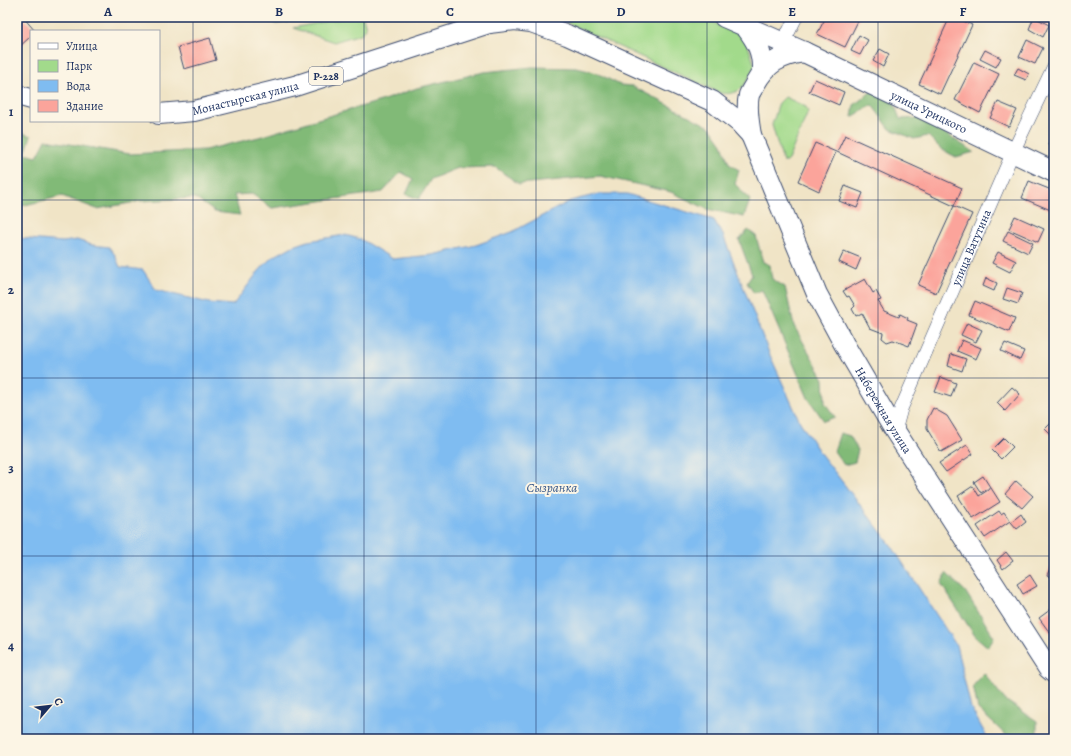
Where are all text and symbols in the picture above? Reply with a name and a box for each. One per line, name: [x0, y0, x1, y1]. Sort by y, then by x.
text: A: [103, 3, 113, 20]
text: B: [275, 3, 283, 20]
text: C: [446, 3, 454, 20]
text: D: [616, 3, 626, 20]
text: E: [788, 3, 796, 20]
text: F: [960, 3, 967, 20]
legend: [30, 30, 160, 122]
text: Улица: [66, 38, 98, 54]
text: Парк: [66, 58, 92, 74]
road number: Р-228: [309, 67, 343, 85]
street label: Монастырская улица: [190, 77, 301, 119]
text: Вода: [66, 78, 91, 94]
street label: улица Урицкого: [887, 86, 970, 137]
text: Здание: [66, 98, 103, 114]
text: 1: [9, 103, 14, 120]
street label: улица Ватутина: [947, 207, 995, 289]
text: 2: [8, 281, 15, 298]
street label: Набережная улица: [851, 364, 916, 457]
text: 3: [8, 459, 14, 476]
water label: Сызранка: [527, 479, 577, 496]
text: 4: [8, 637, 14, 654]
north arrow: [30, 686, 70, 726]
text: С: [50, 695, 67, 708]

